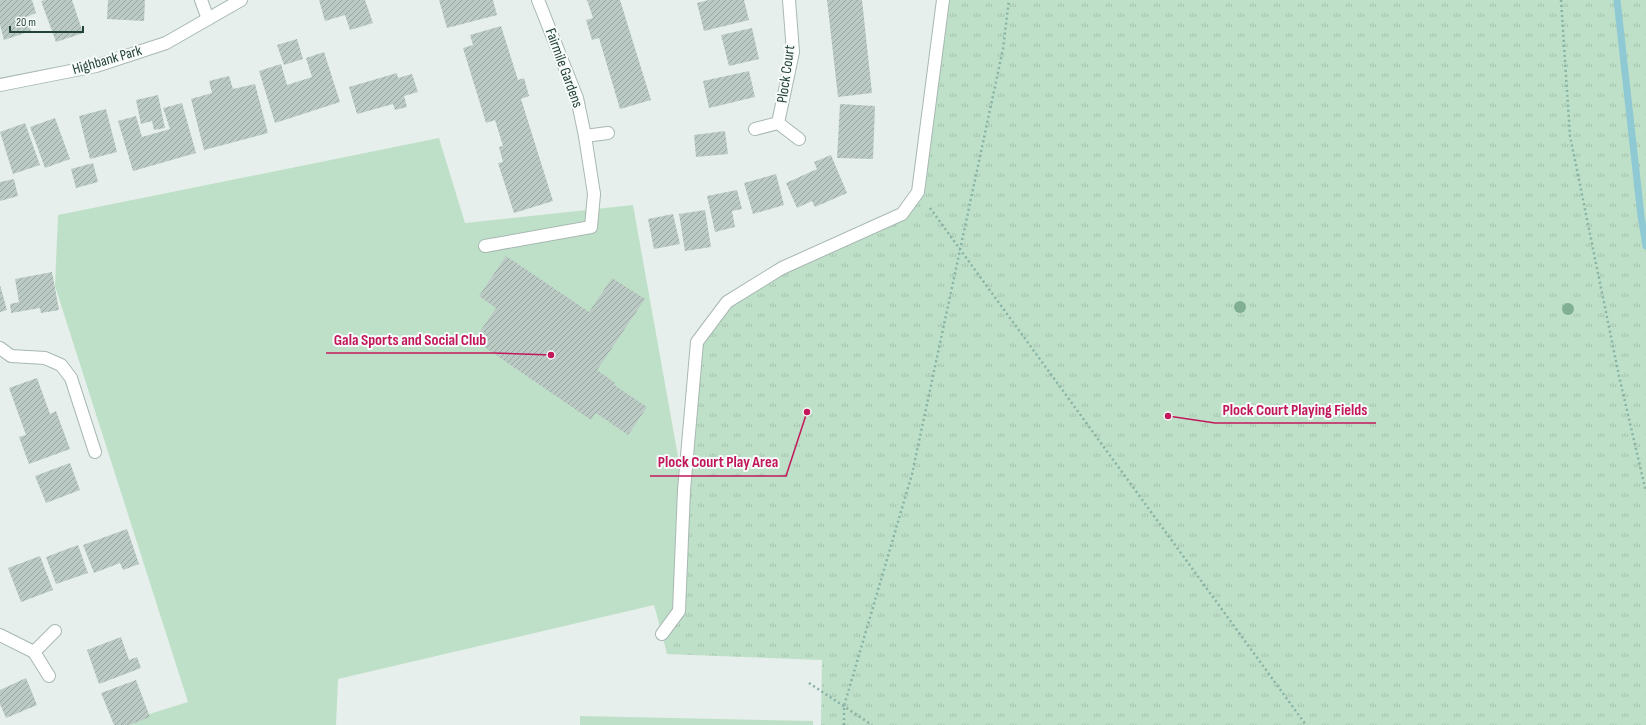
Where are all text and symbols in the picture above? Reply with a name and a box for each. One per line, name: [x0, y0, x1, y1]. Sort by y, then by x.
scale bar: [10, 8, 83, 34]
text: 20 m: [16, 15, 36, 30]
street label: Fairmile Gardens: [541, 26, 587, 110]
street label: Highbank Park: [70, 41, 144, 79]
street label: Plock Court: [773, 43, 800, 104]
callout: Gala Sports and Social Club: [326, 325, 494, 353]
text: Gala Sports and Social Club: [334, 331, 486, 350]
callout: Plock Court Playing Fields: [1215, 395, 1376, 423]
text: Plock Court Playing Fields: [1223, 401, 1367, 420]
callout: Plock Court Play Area: [650, 448, 786, 476]
text: Plock Court Play Area: [658, 453, 778, 472]

